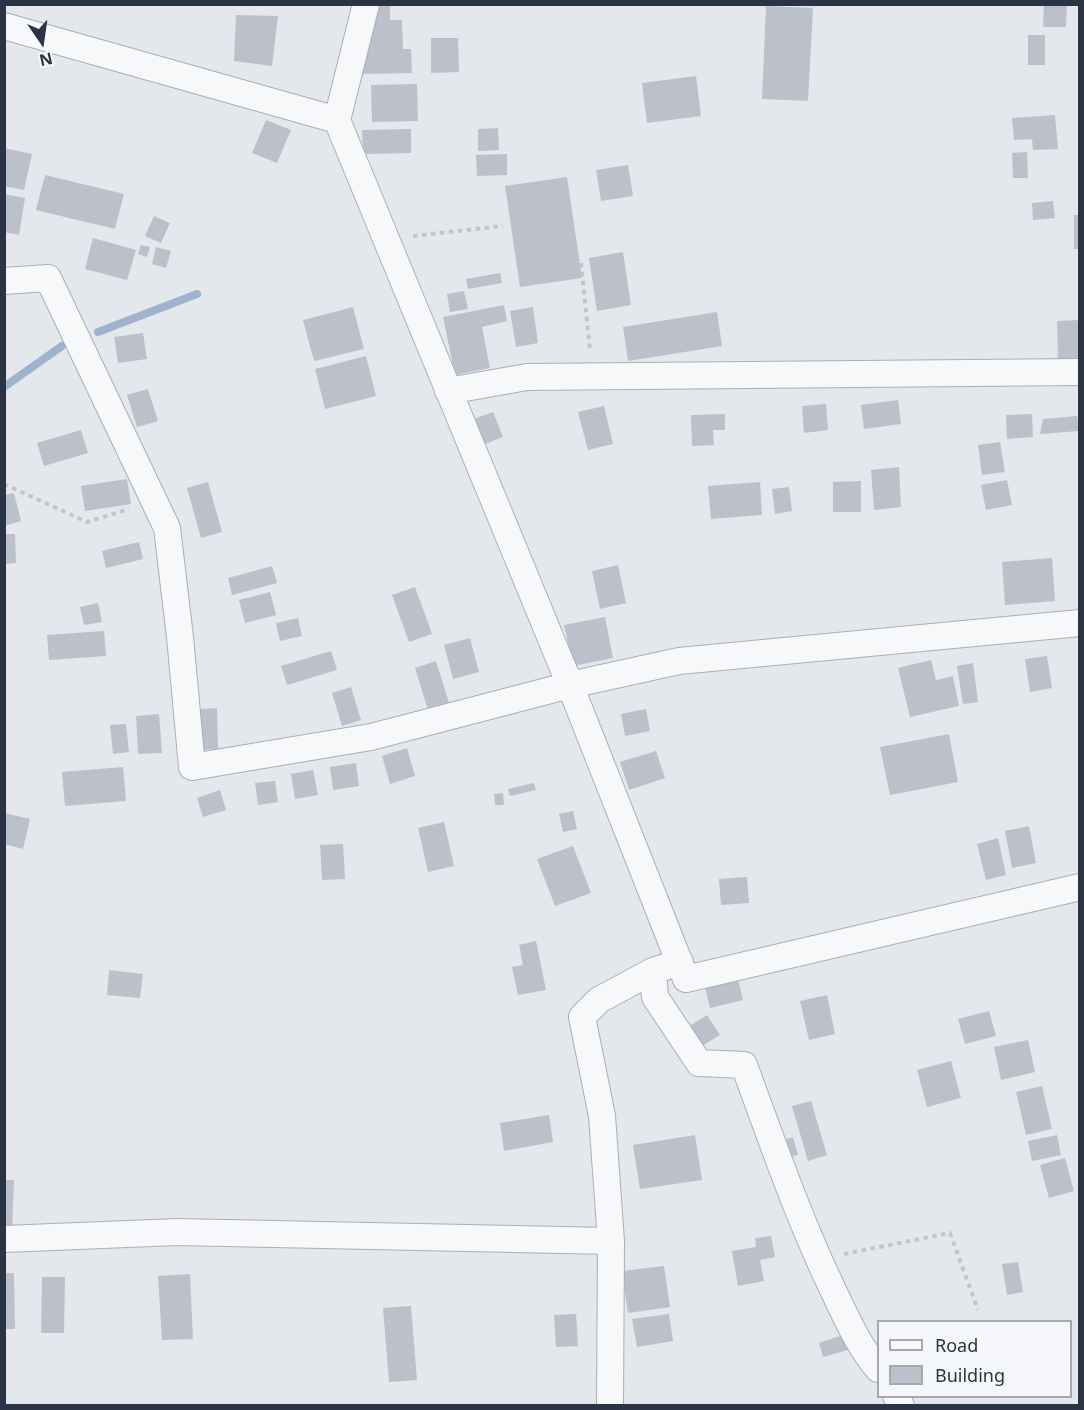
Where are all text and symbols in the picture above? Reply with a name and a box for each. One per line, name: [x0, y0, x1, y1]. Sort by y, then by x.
north arrow: [12, 12, 72, 72]
text: N: [37, 47, 55, 72]
legend: [877, 1320, 1072, 1398]
text: Road: [935, 1333, 978, 1357]
text: Building: [935, 1363, 1005, 1387]

